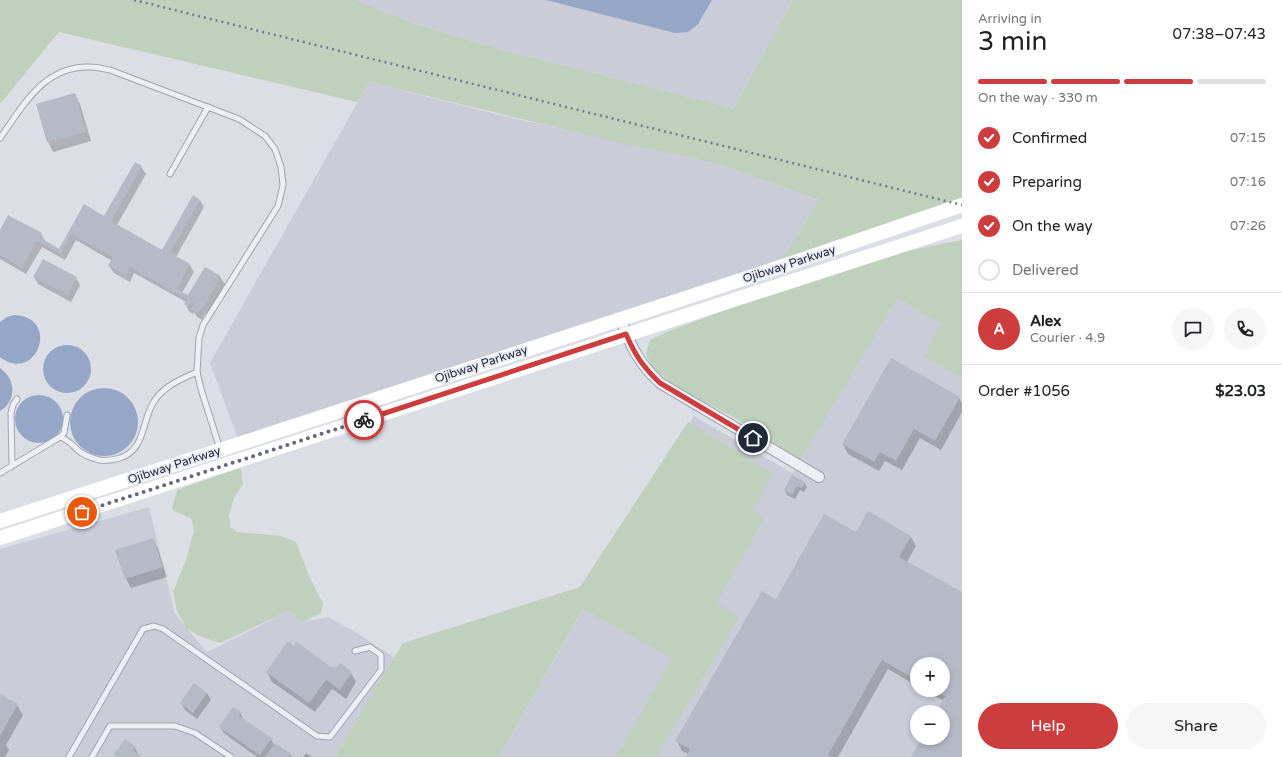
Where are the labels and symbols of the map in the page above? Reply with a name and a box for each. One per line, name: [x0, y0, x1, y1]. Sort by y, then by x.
street label: Ojibway Parkway: [741, 242, 838, 286]
street label: Ojibway Parkway: [433, 342, 530, 386]
courier: [344, 400, 384, 440]
pin: [736, 421, 770, 455]
street label: Ojibway Parkway: [126, 443, 223, 487]
pin: [65, 495, 99, 529]

